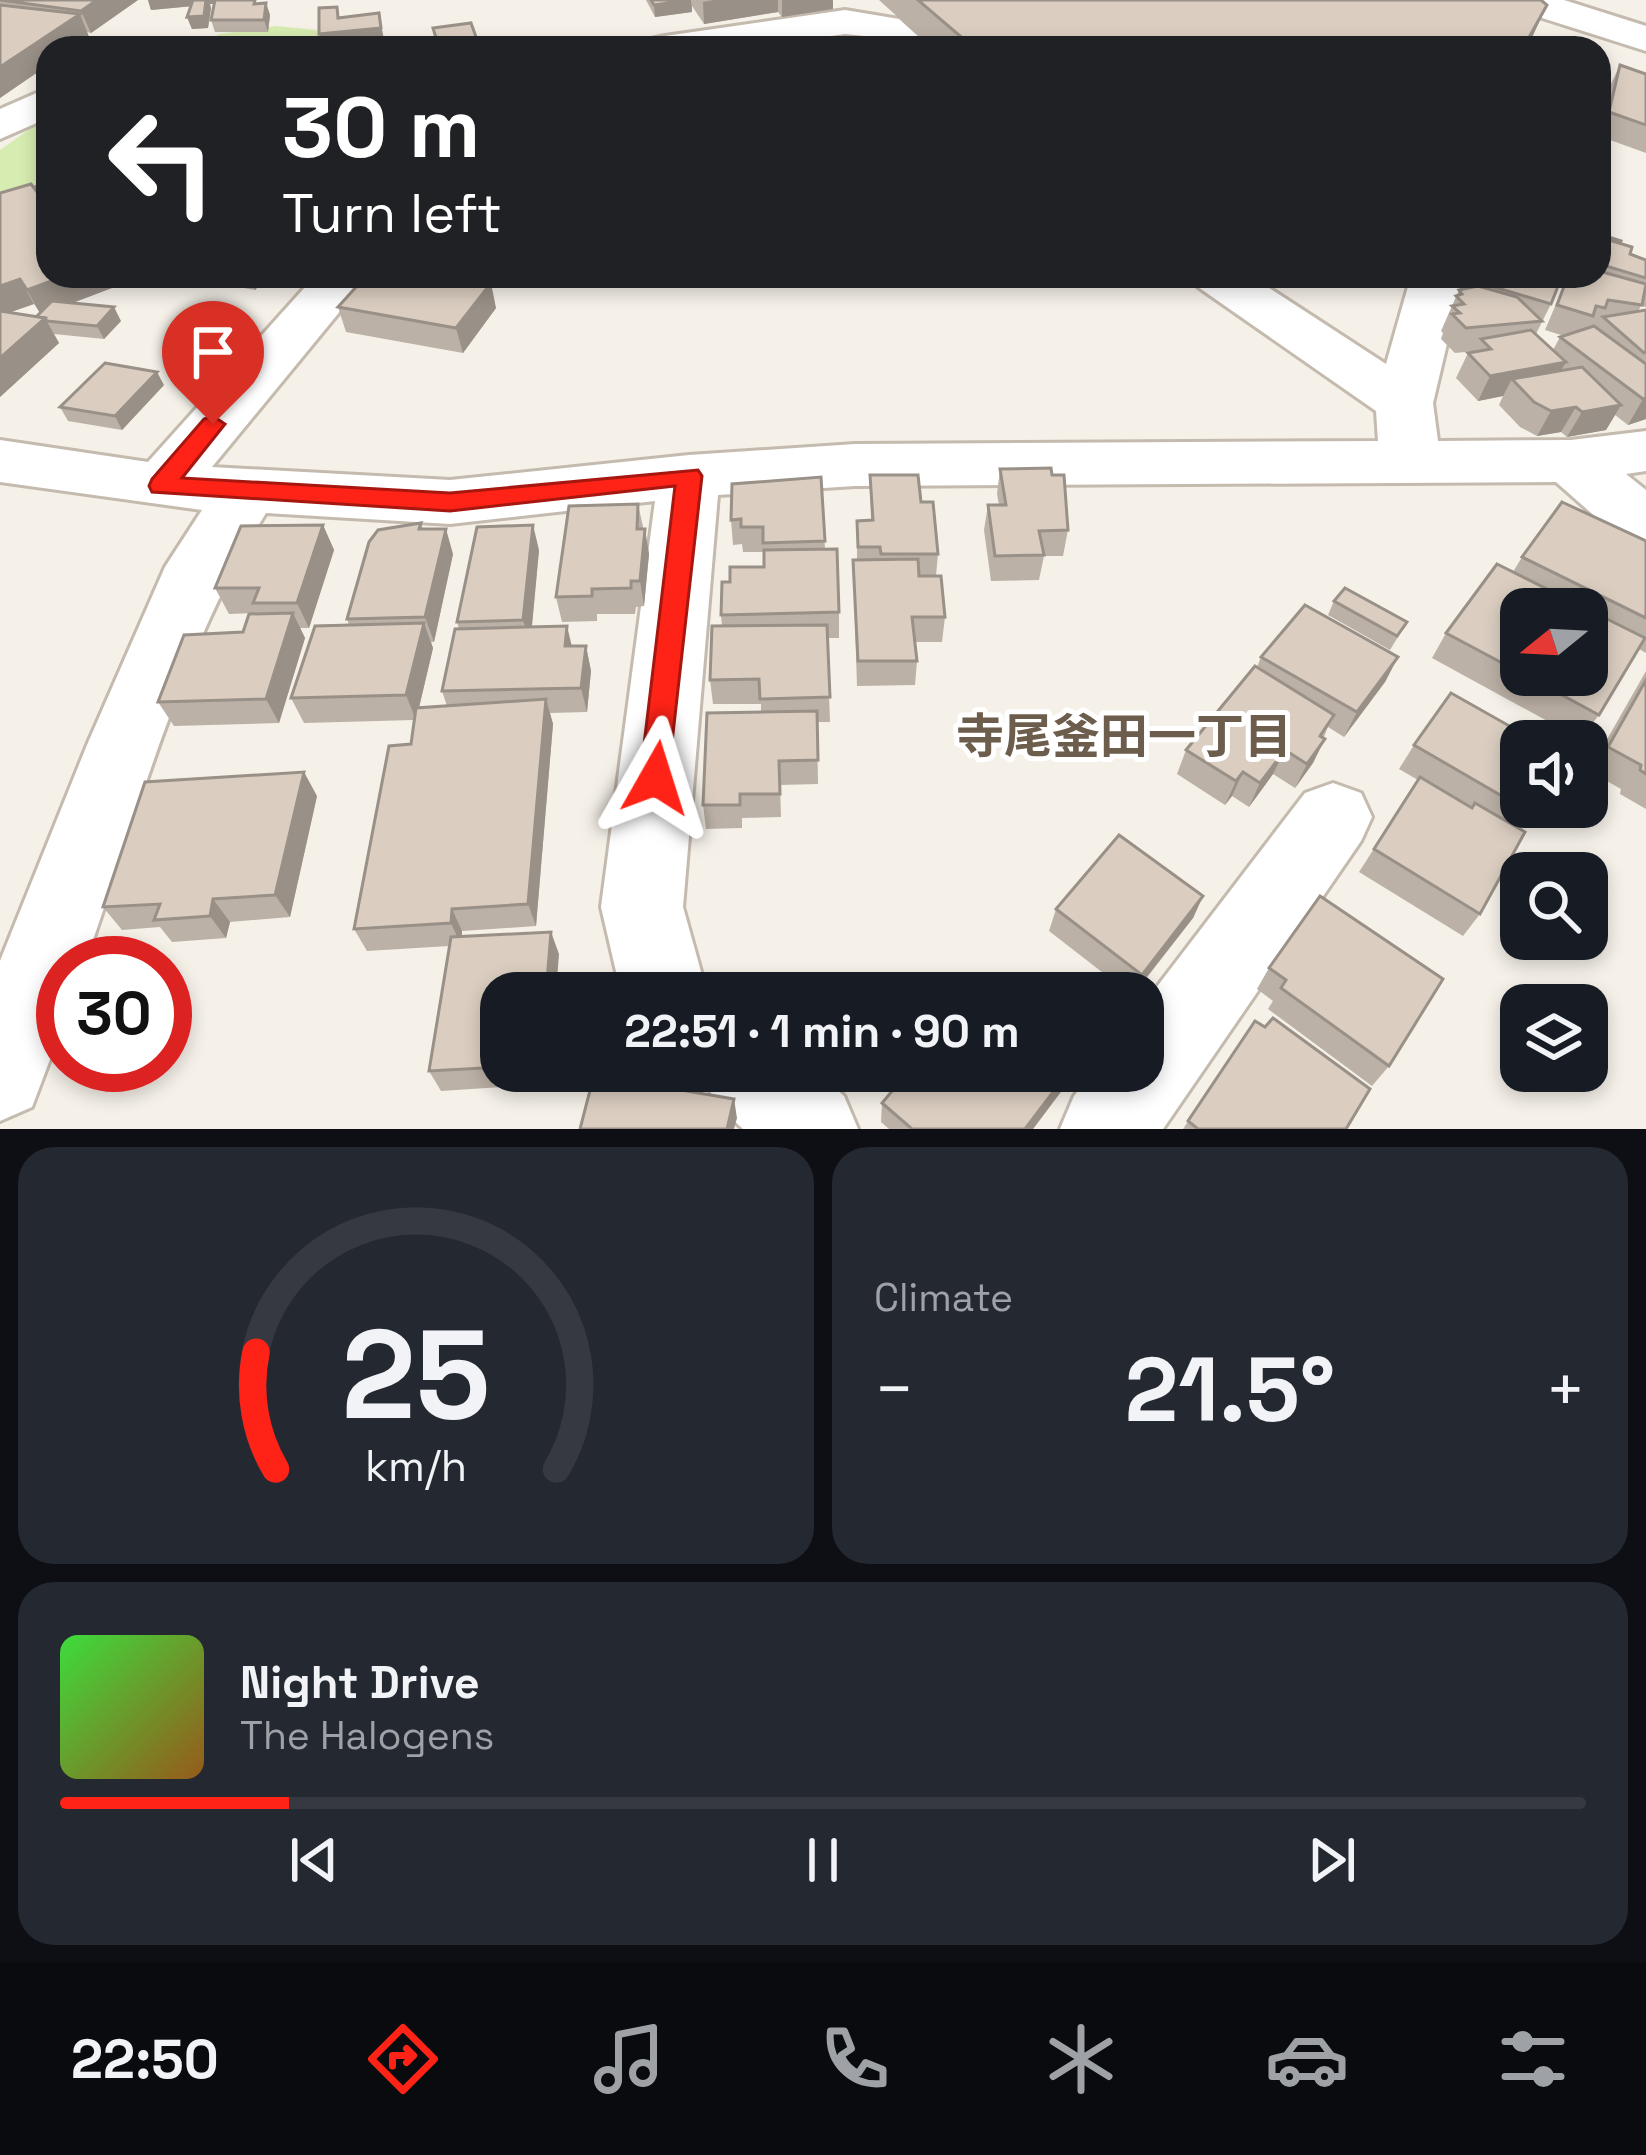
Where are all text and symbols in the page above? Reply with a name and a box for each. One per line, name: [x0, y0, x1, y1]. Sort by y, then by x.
text: 30 m: [282, 74, 481, 182]
icon: left: [84, 84, 240, 240]
text: Turn left: [282, 179, 502, 248]
pin: [162, 301, 264, 424]
icon: arrive: [180, 319, 246, 385]
north arrow: [1500, 588, 1608, 696]
map controls: [1500, 588, 1608, 1092]
district label: 寺尾釜田一丁目: [956, 706, 1292, 767]
position arrow: [593, 715, 719, 841]
button: sound: [1500, 720, 1608, 828]
button: search: [1500, 852, 1608, 960]
speed limit sign: 30: [36, 936, 192, 1092]
button: layers: [1500, 984, 1608, 1092]
text: 22:51 · 1 min · 90 m: [624, 1003, 1020, 1060]
text: Climate: [874, 1273, 1013, 1322]
text: 25: [341, 1295, 491, 1454]
text: 21.5°: [1125, 1332, 1335, 1447]
text: −: [874, 1347, 915, 1431]
text: +: [1545, 1347, 1586, 1431]
text: km/h: [365, 1438, 467, 1493]
text: Night Drive: [240, 1654, 480, 1711]
text: The Halogens: [240, 1711, 494, 1760]
icon: previous: [281, 1827, 347, 1893]
icon: pause: [790, 1827, 856, 1893]
icon: next: [1299, 1827, 1365, 1893]
icon: directions: [361, 2017, 445, 2101]
icon: music: [587, 2017, 671, 2101]
icon: phone: [813, 2017, 897, 2101]
icon: climate: [1039, 2017, 1123, 2101]
icon: car: [1265, 2017, 1349, 2101]
icon: filters: [1491, 2017, 1575, 2101]
text: 22:50: [71, 2025, 219, 2094]

